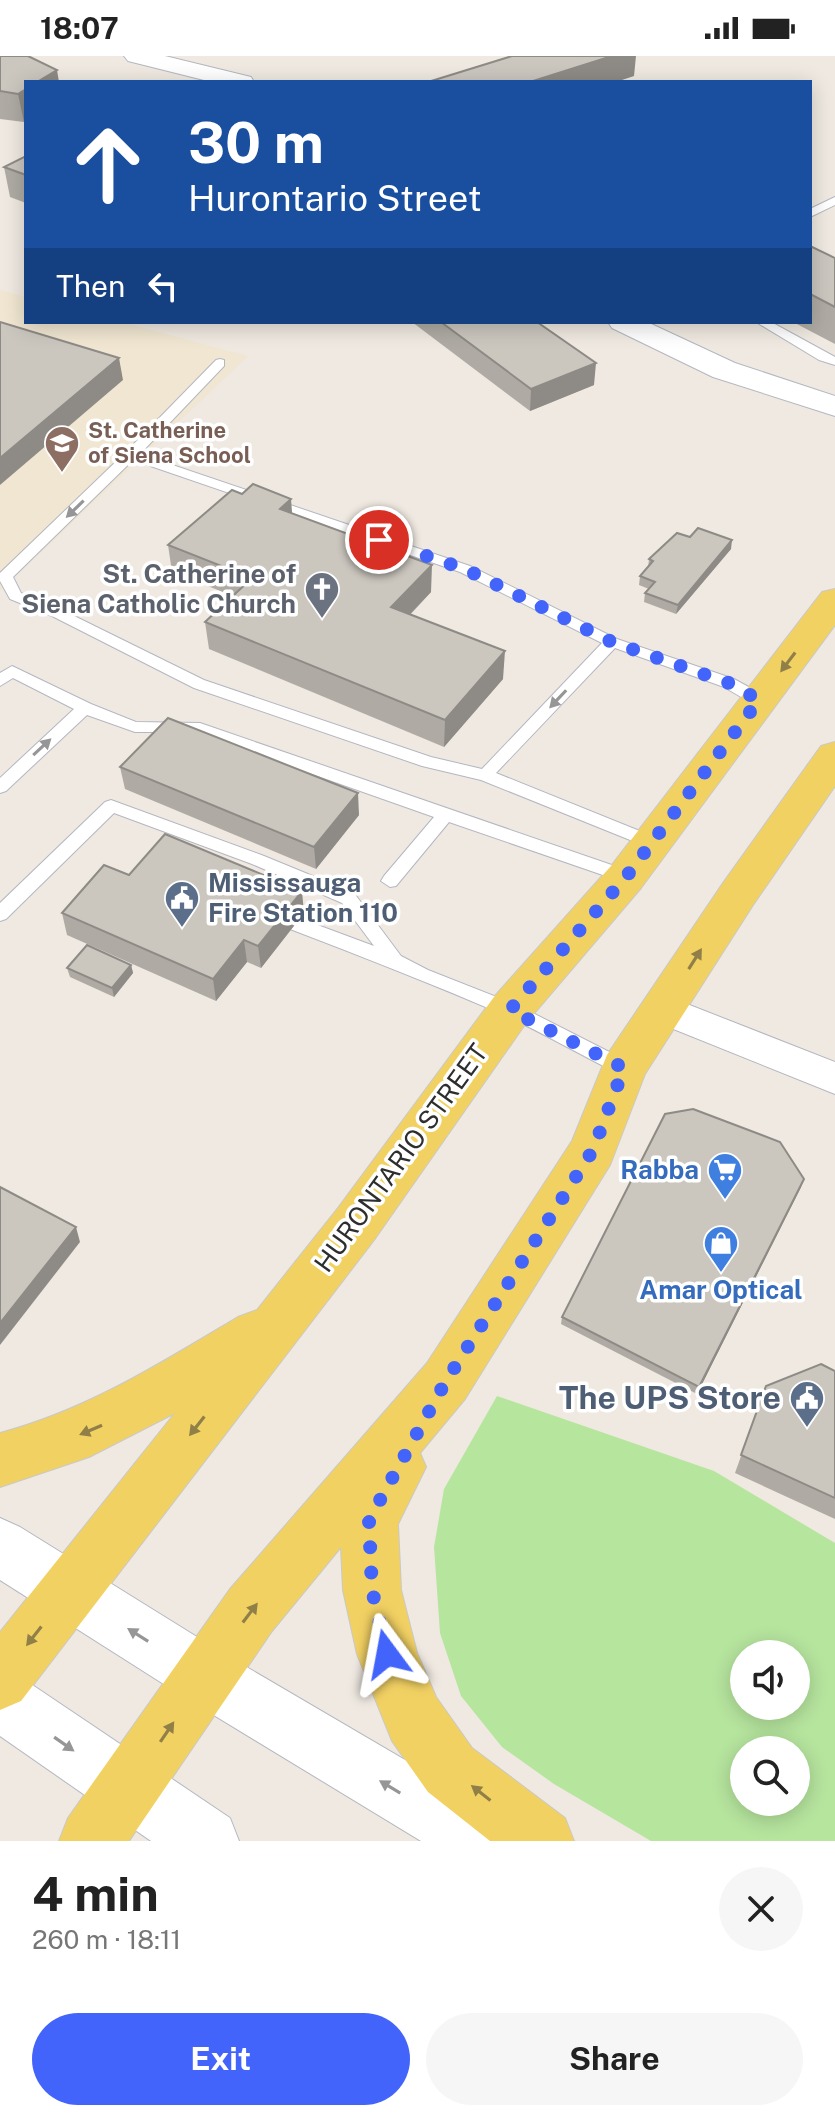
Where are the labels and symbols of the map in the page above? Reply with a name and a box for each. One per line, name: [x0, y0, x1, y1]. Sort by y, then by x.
place label: St. Catherine of Siena School: [88, 417, 251, 468]
school or university icon: St. Catherine of Siena School: [43, 424, 81, 474]
one-way arrow: [66, 499, 85, 517]
pin: [345, 506, 413, 574]
place label: St. Catherine of Siena Catholic Church: [21, 558, 296, 619]
church icon: St. Catherine of Siena Catholic Church: [303, 570, 341, 620]
one-way arrow: [780, 652, 796, 673]
one-way arrow: [550, 689, 568, 708]
one-way arrow: [33, 739, 52, 757]
place label: Mississauga Fire Station 110: [208, 867, 398, 928]
public building icon: Mississauga Fire Station 110: [163, 879, 201, 929]
one-way arrow: [688, 948, 702, 970]
street label: HURONTARIO STREET: [307, 1038, 494, 1278]
supermarket icon: Rabba: [706, 1151, 744, 1201]
place label: Rabba: [620, 1154, 699, 1185]
shop icon: Amar Optical: [702, 1224, 740, 1274]
place label: Amar Optical: [639, 1274, 803, 1305]
place label: The UPS Store: [559, 1379, 781, 1416]
public building icon: The UPS Store: [788, 1379, 826, 1429]
one-way arrow: [189, 1416, 206, 1436]
one-way arrow: [79, 1424, 103, 1437]
one-way arrow: [242, 1602, 258, 1624]
position arrow: [345, 1612, 429, 1696]
one-way arrow: [27, 1626, 43, 1646]
one-way arrow: [127, 1628, 150, 1643]
one-way arrow: [159, 1722, 174, 1743]
one-way arrow: [54, 1736, 75, 1751]
one-way arrow: [379, 1780, 401, 1794]
one-way arrow: [471, 1786, 491, 1802]

